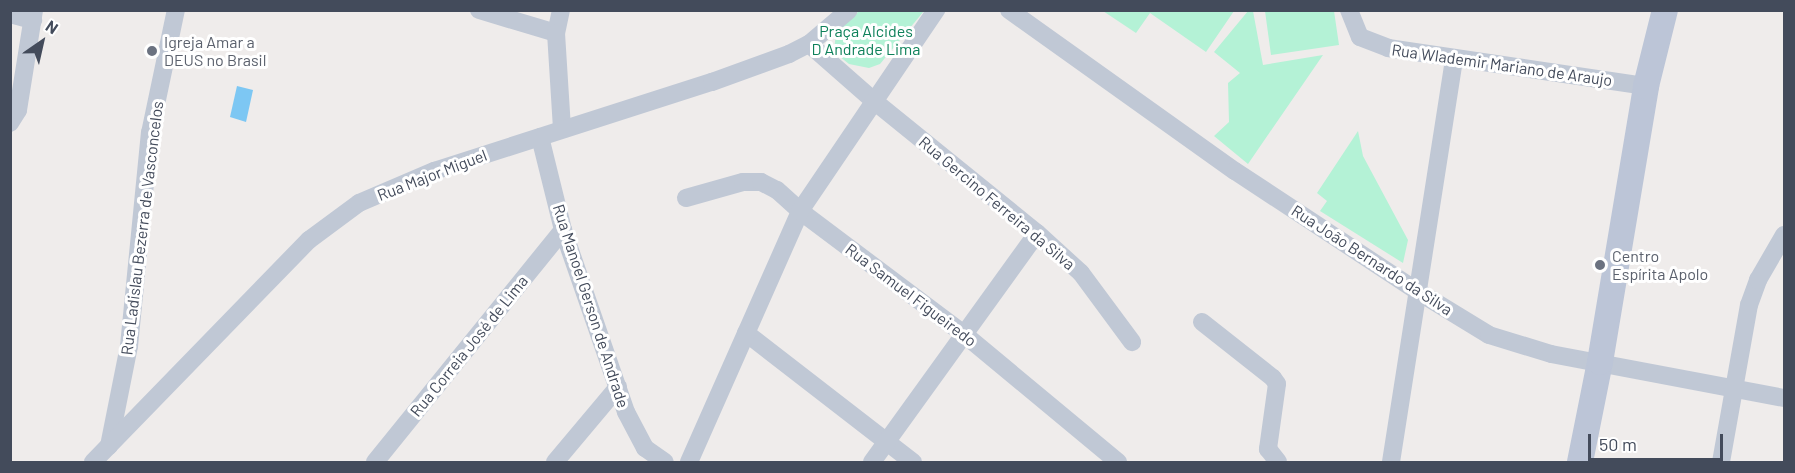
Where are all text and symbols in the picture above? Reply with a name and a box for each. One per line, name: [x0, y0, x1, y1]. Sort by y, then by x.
north arrow: [12, 12, 72, 72]
text: N: [43, 16, 62, 38]
park label: Praça Alcides D Andrade Lima: [811, 21, 921, 59]
place label: Igreja Amar a DEUS no Brasil: [164, 32, 266, 70]
street label: Rua Wlademir Mariano de Araujo: [1390, 40, 1614, 90]
marker: Igreja Amar a DEUS no Brasil: [145, 44, 159, 58]
street label: Rua Ladislau Bezerra de Vasconcelos: [117, 100, 167, 356]
street label: Rua Gercino Ferreira da Silva: [915, 132, 1079, 274]
street label: Rua Major Miguel: [374, 145, 490, 205]
street label: Rua João Bernardo da Silva: [1288, 201, 1456, 319]
street label: Rua Manoel Gerson de Andrade: [549, 202, 633, 410]
street label: Rua Samuel Figueiredo: [842, 239, 980, 351]
place label: Centro Espírita Apolo: [1612, 246, 1708, 284]
marker: Centro Espírita Apolo: [1593, 258, 1607, 272]
street label: Rua Correia José de Lima: [406, 272, 532, 420]
scale bar: [1591, 422, 1726, 460]
text: 50 m: [1599, 433, 1637, 455]

